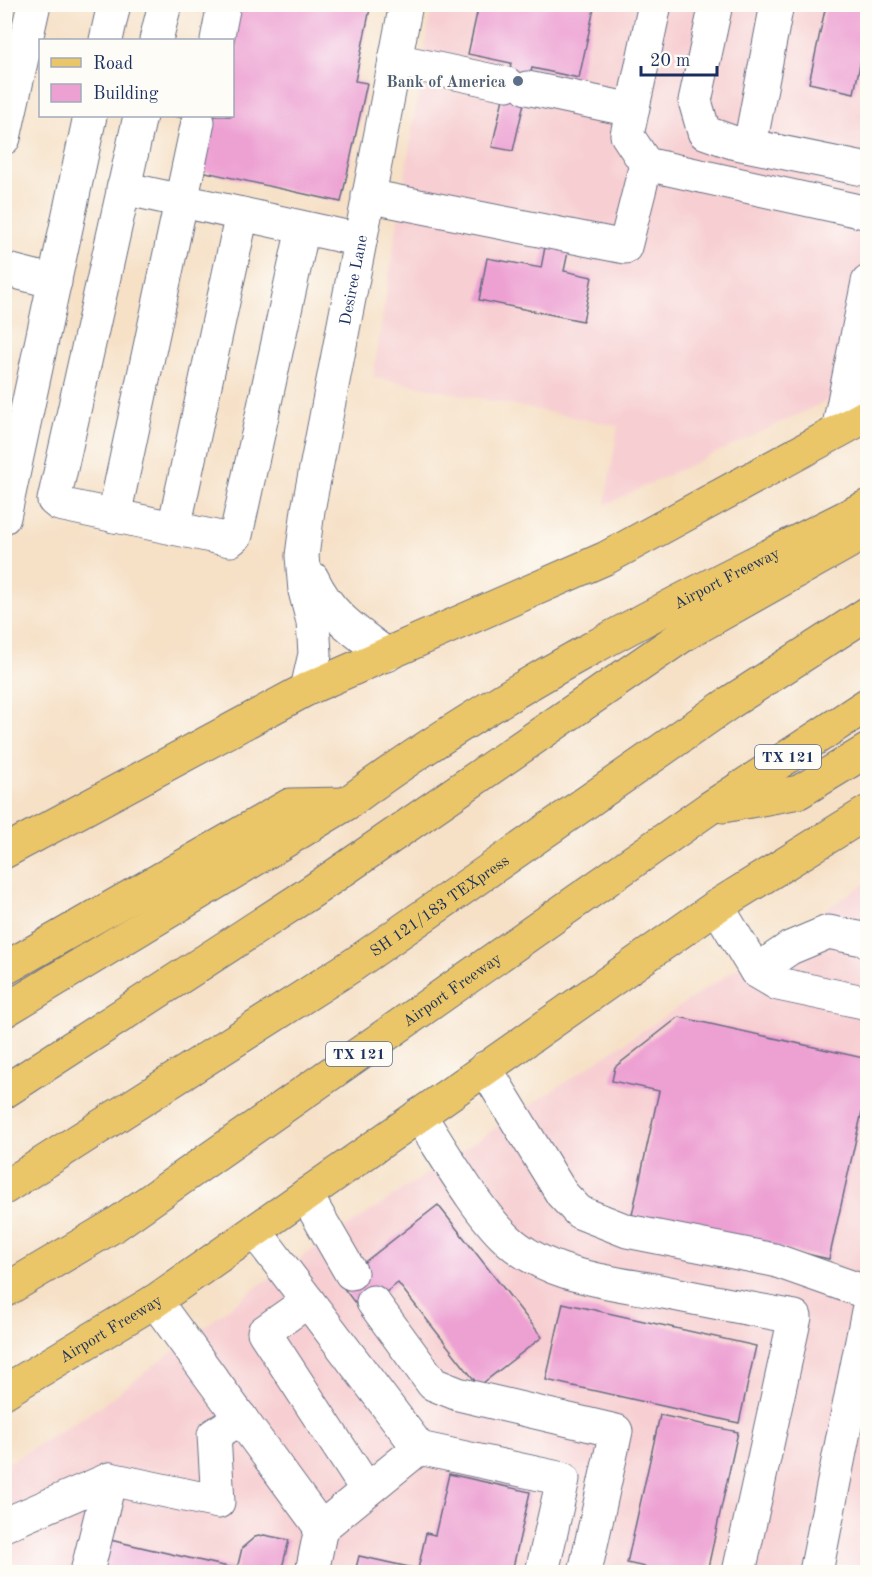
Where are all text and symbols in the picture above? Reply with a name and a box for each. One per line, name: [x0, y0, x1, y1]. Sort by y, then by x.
legend: [39, 39, 234, 117]
scale bar: [641, 39, 718, 77]
text: 20 m: [650, 52, 690, 70]
text: Road: [93, 55, 133, 73]
marker: Bank of America: [511, 74, 525, 88]
place label: Bank of America: [386, 75, 506, 91]
text: Building: [93, 85, 159, 103]
street label: Desiree Lane: [338, 234, 371, 327]
street label: Airport Freeway: [672, 545, 783, 613]
road number: TX 121: [755, 745, 821, 769]
street label: SH 121/183 TEXpress: [368, 853, 512, 960]
street label: Airport Freeway: [400, 950, 505, 1031]
road number: TX 121: [326, 1042, 392, 1066]
street label: Airport Freeway: [57, 1292, 166, 1367]

